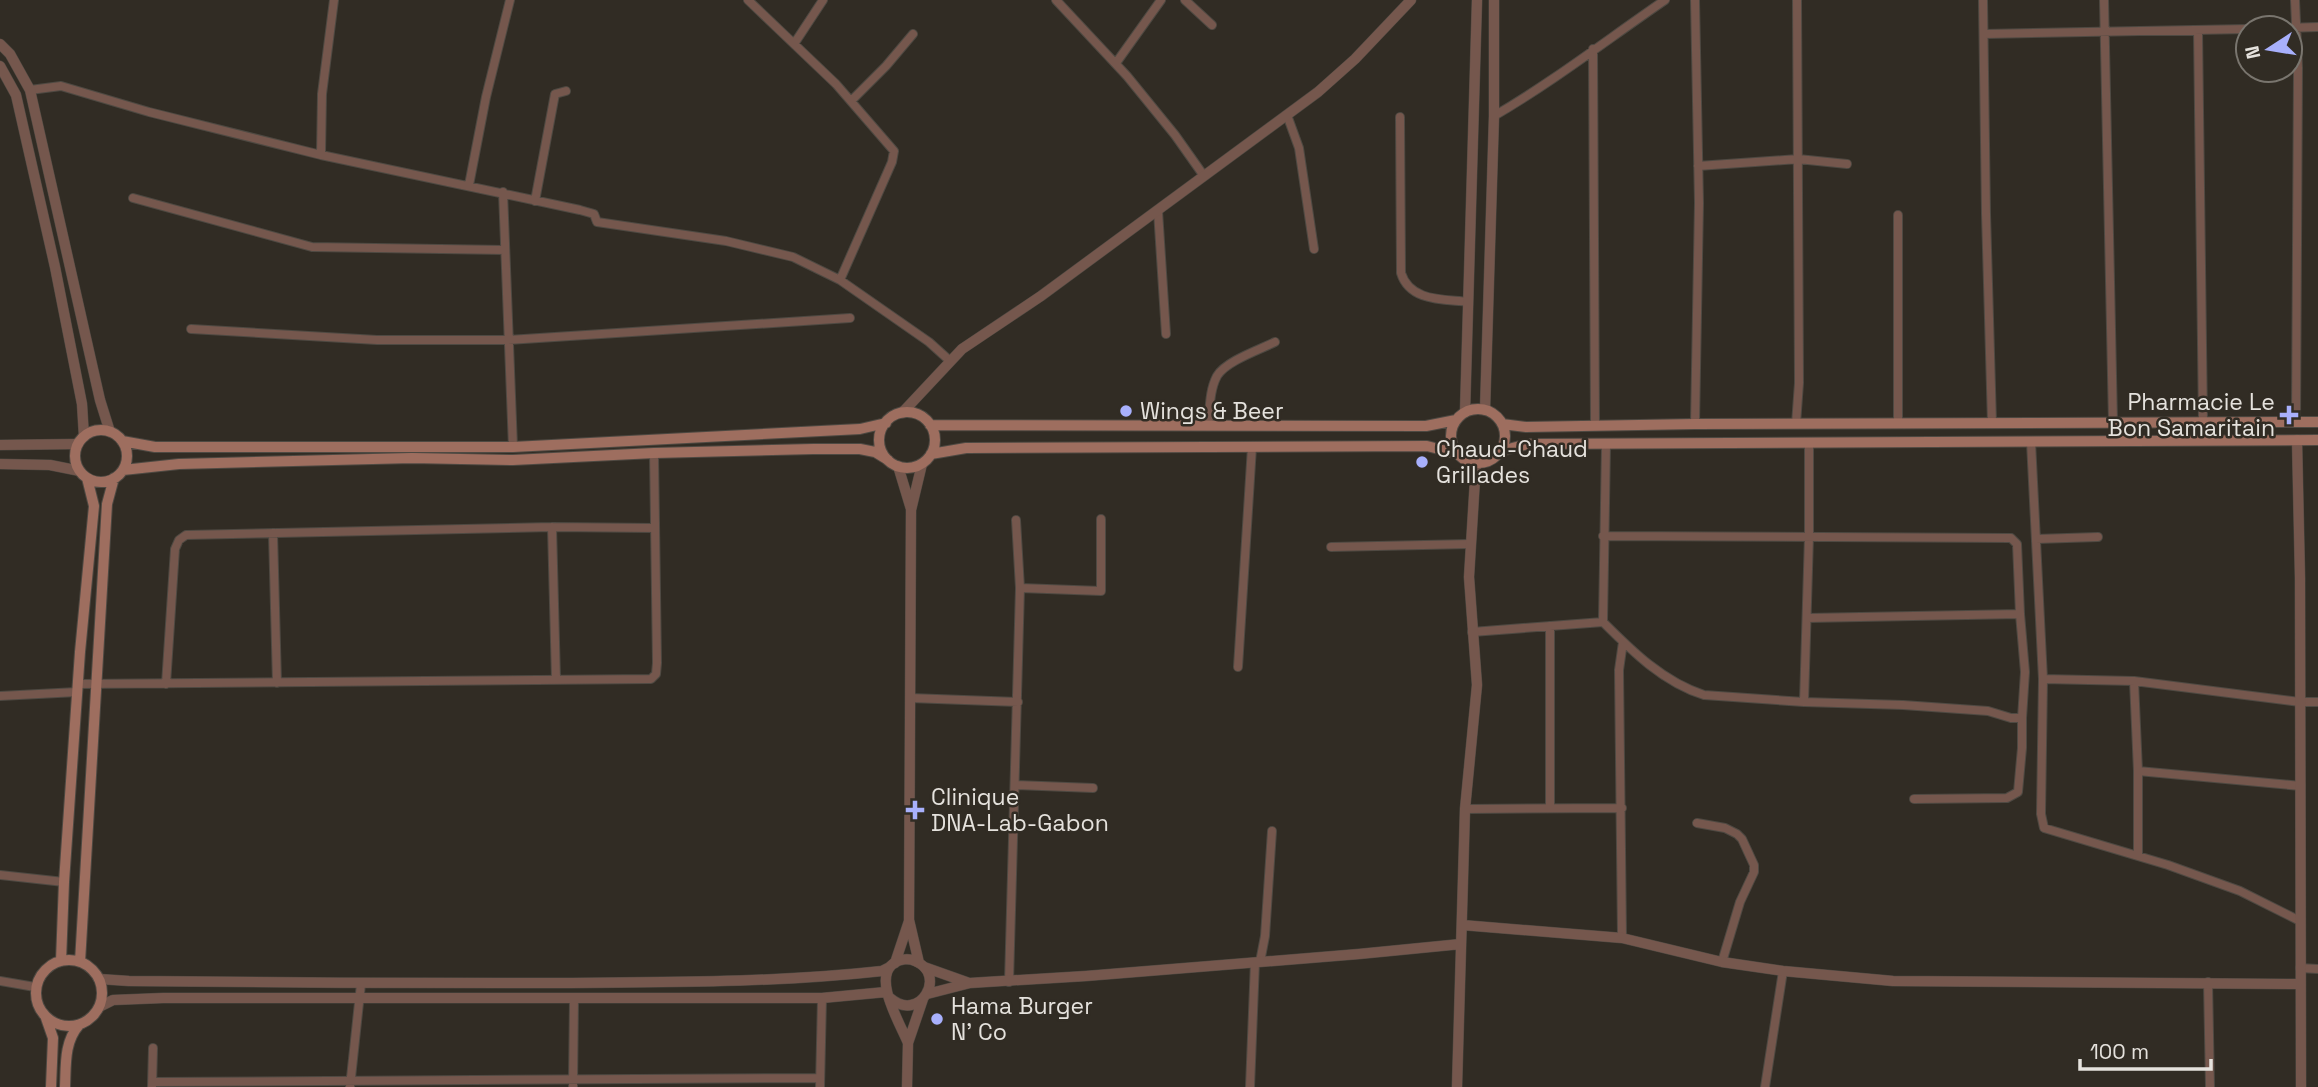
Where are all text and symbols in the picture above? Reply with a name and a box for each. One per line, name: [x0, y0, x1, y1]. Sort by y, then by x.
north arrow: [2234, 14, 2304, 84]
text: N: [2239, 44, 2266, 61]
place label: Pharmacie Le Bon Samaritain: [2107, 387, 2275, 443]
place label: Wings & Beer: [1140, 396, 1284, 426]
marker: Wings & Beer: [1118, 403, 1134, 419]
marker: Pharmacie Le Bon Samaritain: [2281, 407, 2297, 423]
place label: Chaud-Chaud Grillades: [1436, 434, 1588, 490]
marker: Chaud-Chaud Grillades: [1414, 454, 1430, 470]
place label: Clinique DNA-Lab-Gabon: [931, 782, 1109, 838]
marker: Clinique DNA-Lab-Gabon: [905, 800, 925, 820]
place label: Hama Burger N' Co: [951, 991, 1093, 1047]
marker: Hama Burger N' Co: [929, 1011, 945, 1027]
scale bar: [2080, 1028, 2211, 1072]
text: 100 m: [2090, 1038, 2149, 1065]

